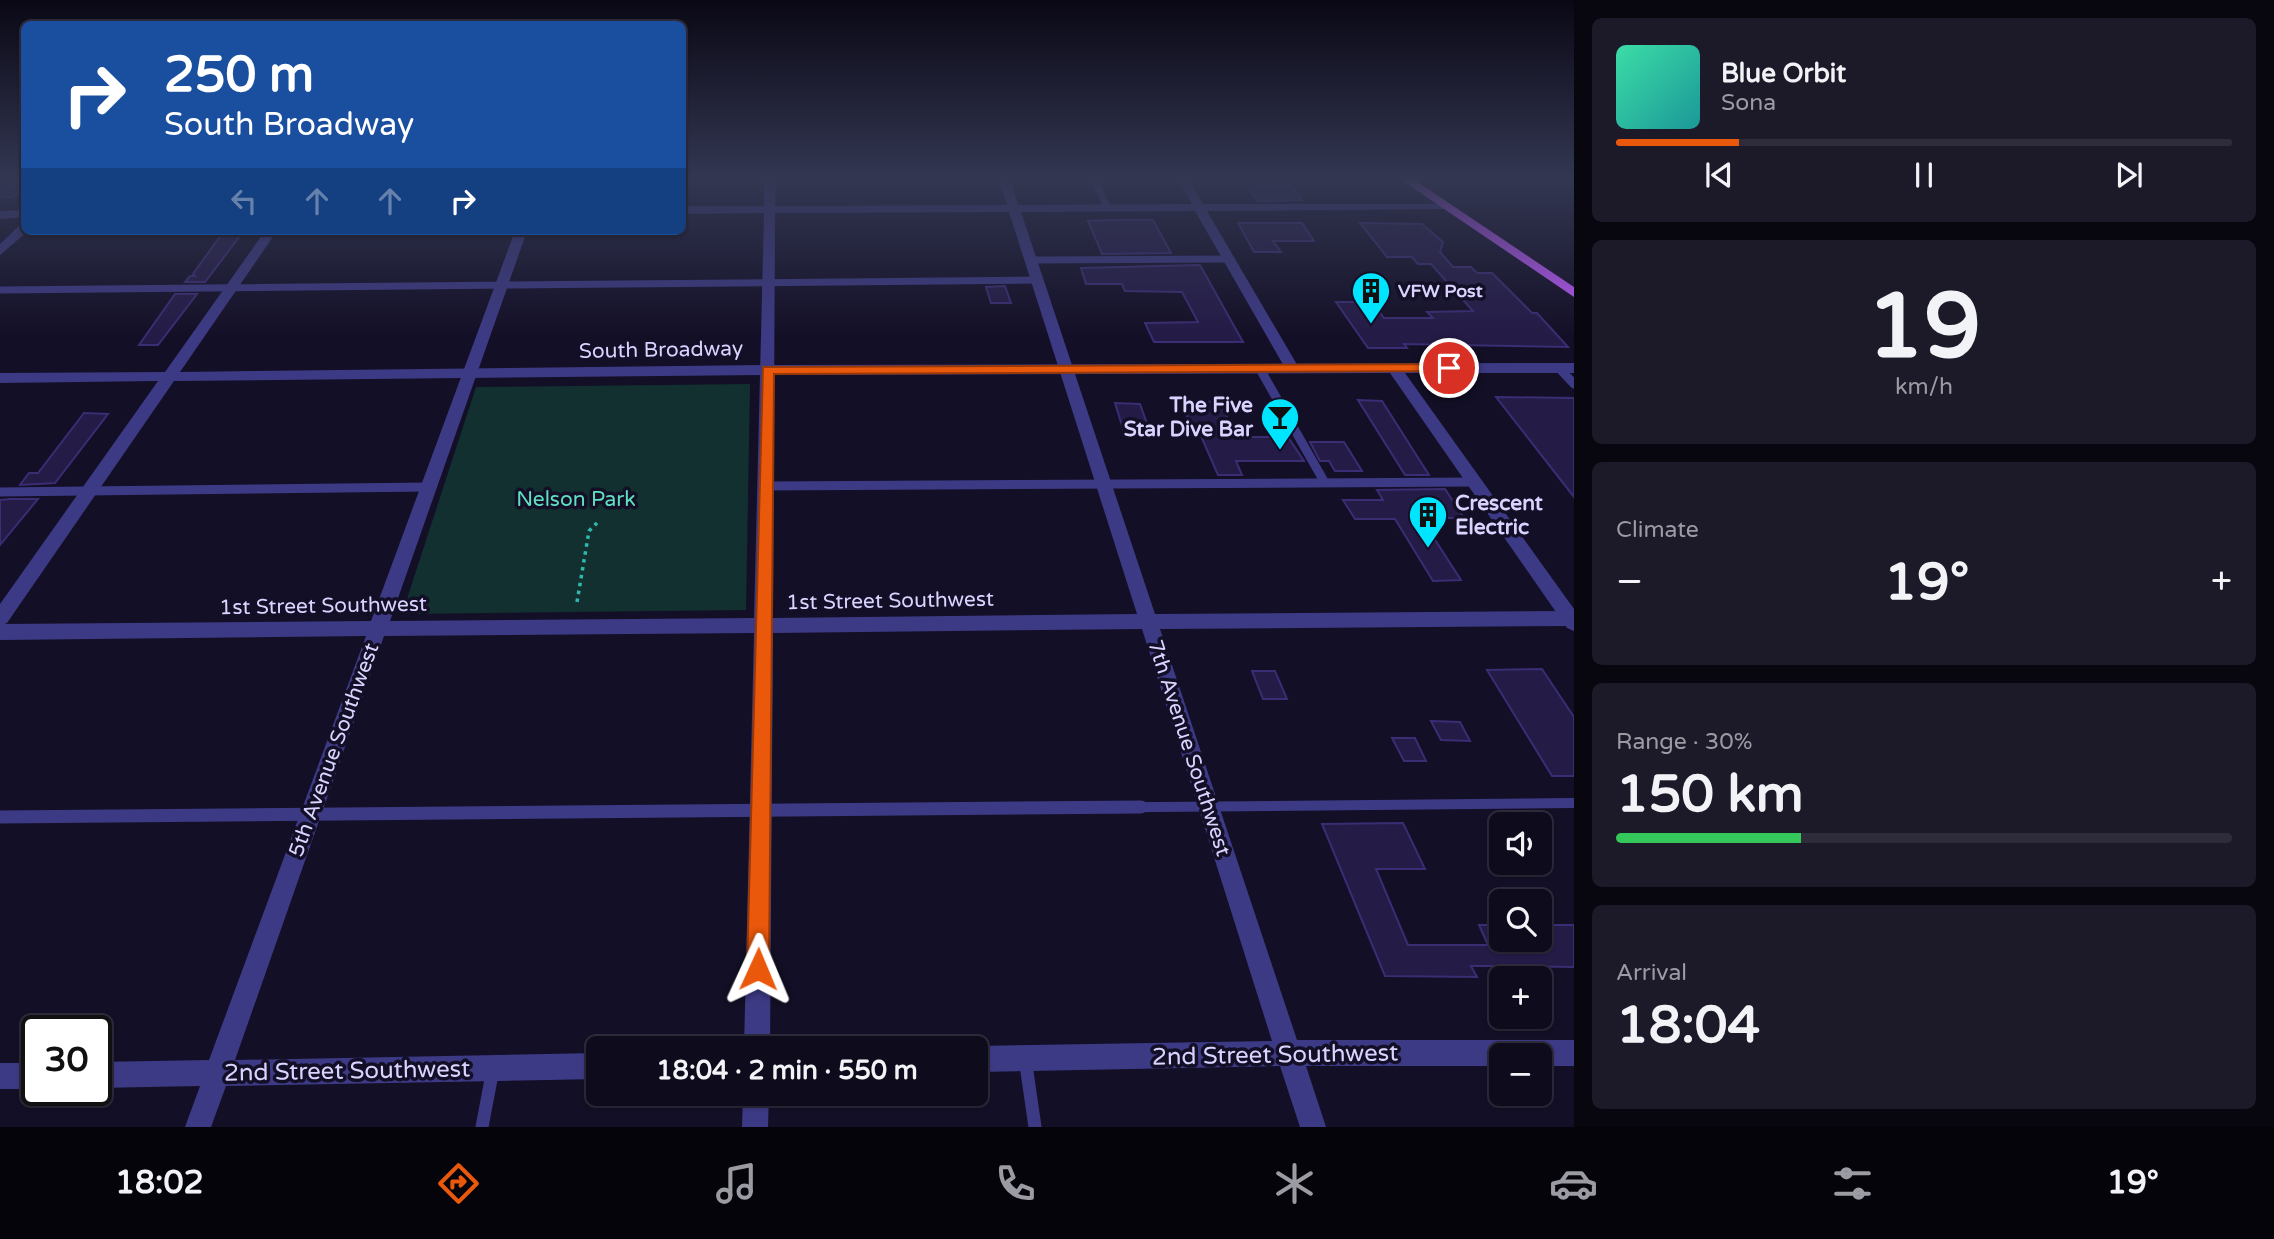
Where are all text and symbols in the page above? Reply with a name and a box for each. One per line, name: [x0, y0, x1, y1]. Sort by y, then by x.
text: 250 m: [164, 46, 314, 105]
icon: right: [49, 49, 140, 140]
text: Blue Orbit: [1721, 58, 1846, 89]
text: Sona: [1721, 89, 1776, 117]
text: South Broadway: [164, 106, 414, 144]
icon: previous: [1700, 156, 1738, 194]
icon: pause: [1905, 156, 1943, 194]
icon: next: [2110, 156, 2148, 194]
icon: left: [225, 182, 263, 220]
icon: ahead: [298, 182, 336, 220]
icon: ahead: [371, 182, 409, 220]
icon: right: [444, 182, 482, 220]
building icon: VFW Post: [1350, 270, 1392, 325]
text: 19: [1867, 272, 1981, 382]
place label: VFW Post: [1398, 280, 1483, 302]
street label: South Broadway: [579, 336, 743, 364]
pin: [1419, 338, 1479, 398]
icon: arrive: [1430, 349, 1468, 387]
text: km/h: [1895, 373, 1953, 401]
place label: The Five Star Dive Bar: [1124, 393, 1254, 442]
bar icon: The Five Star Dive Bar: [1259, 396, 1301, 451]
park label: Nelson Park: [516, 487, 636, 512]
place label: Crescent Electric: [1455, 491, 1543, 540]
building icon: Crescent Electric: [1407, 494, 1449, 549]
text: Climate: [1616, 516, 1699, 544]
text: 19°: [1884, 551, 1969, 614]
text: −: [1616, 559, 1643, 605]
text: +: [2211, 559, 2232, 605]
street label: 1st Street Southwest: [786, 587, 994, 615]
street label: 1st Street Southwest: [219, 592, 427, 620]
street label: 7th Avenue Southwest: [1142, 637, 1236, 859]
street label: 5th Avenue Southwest: [284, 640, 384, 860]
text: Range · 30%: [1616, 728, 1752, 756]
text: 150 km: [1616, 763, 1804, 826]
map controls: [1489, 812, 1552, 1106]
button: sound: [1489, 812, 1552, 875]
button: search: [1489, 889, 1552, 952]
position arrow: [721, 932, 795, 1006]
text: Arrival: [1616, 959, 1687, 987]
button: +: [1489, 966, 1552, 1029]
text: 18:04: [1616, 994, 1760, 1057]
speed limit sign: 30: [21, 1015, 112, 1106]
street label: 2nd Street Southwest: [1152, 1038, 1398, 1072]
button: −: [1489, 1043, 1552, 1106]
street label: 2nd Street Southwest: [224, 1054, 470, 1088]
text: 18:04 · 2 min · 550 m: [656, 1055, 918, 1086]
icon: directions: [434, 1159, 483, 1208]
icon: music: [712, 1159, 761, 1208]
icon: phone: [991, 1159, 1040, 1208]
icon: climate: [1270, 1159, 1319, 1208]
icon: car: [1549, 1159, 1598, 1208]
icon: filters: [1828, 1159, 1877, 1208]
text: 18:02: [115, 1164, 204, 1202]
text: 19°: [2107, 1164, 2159, 1202]

